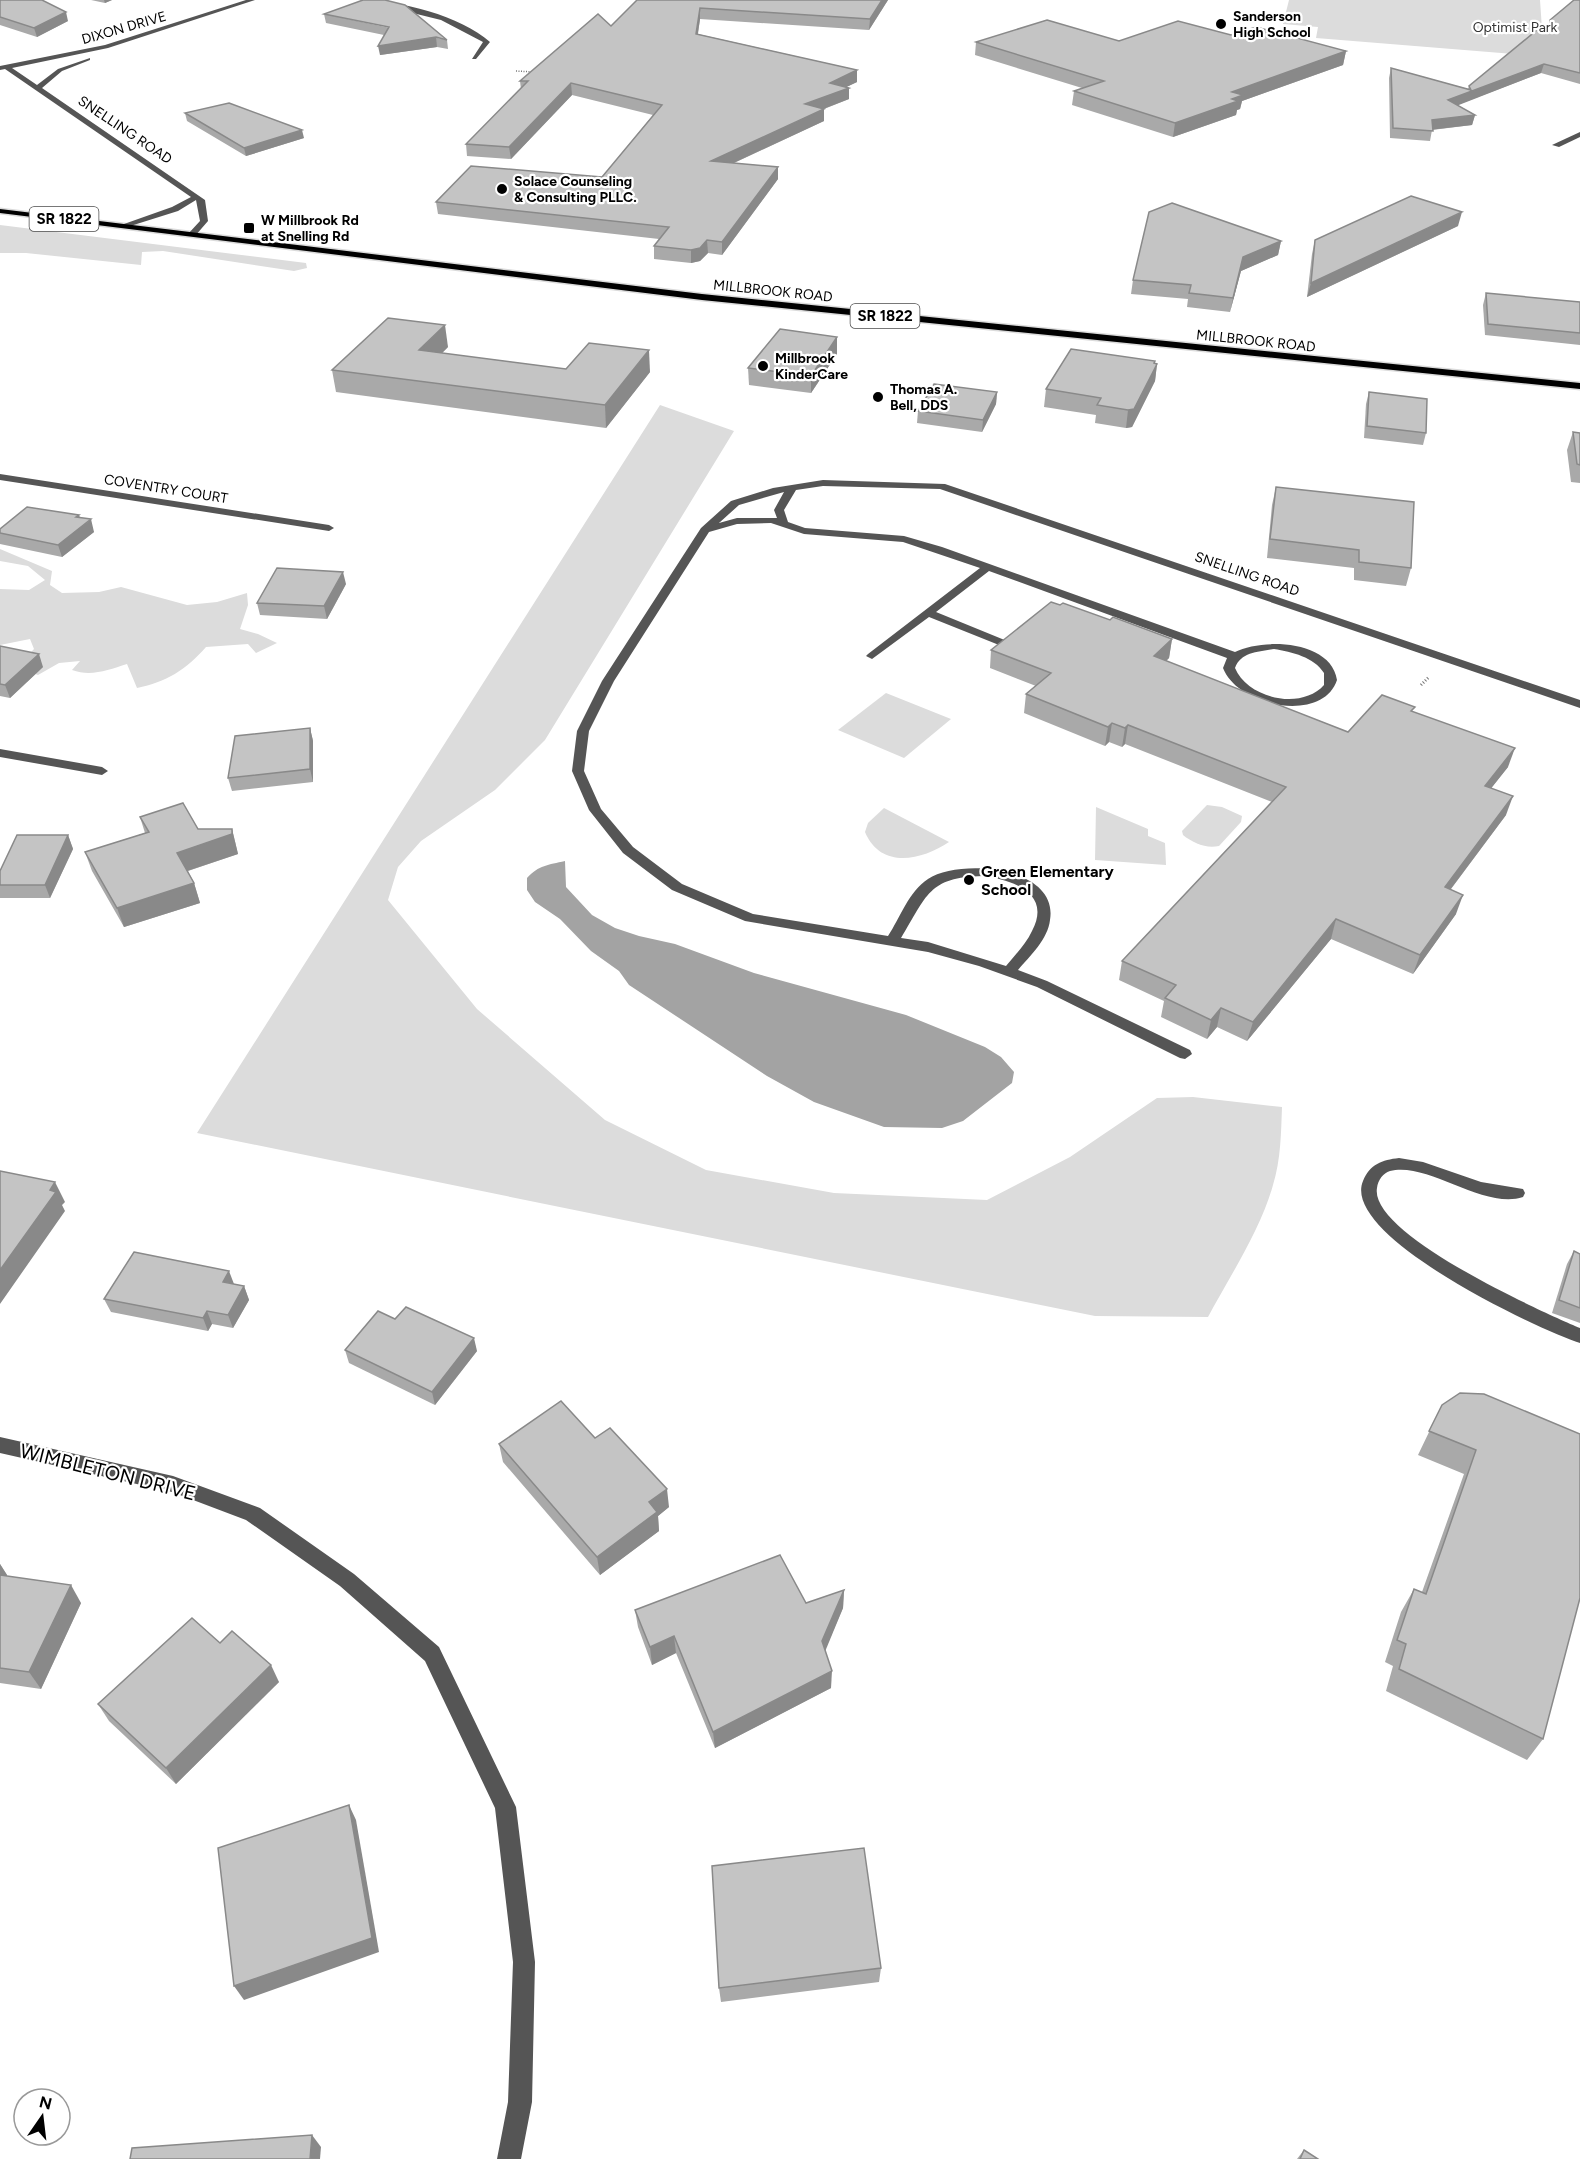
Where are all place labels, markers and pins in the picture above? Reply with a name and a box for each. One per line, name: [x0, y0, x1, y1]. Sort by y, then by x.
place label: Sanderson High School: [1233, 8, 1311, 41]
marker: Sanderson High School: [1214, 17, 1228, 31]
place label: Solace Counseling & Consulting PLLC.: [514, 173, 637, 206]
marker: Solace Counseling & Consulting PLLC.: [495, 182, 509, 196]
place label: W Millbrook Rd at Snelling Rd: [261, 212, 359, 245]
marker: W Millbrook Rd at Snelling Rd: [242, 221, 256, 235]
place label: Millbrook KinderCare: [775, 350, 848, 383]
marker: Millbrook KinderCare: [756, 359, 770, 373]
place label: Thomas A. Bell, DDS: [890, 381, 957, 414]
marker: Thomas A. Bell, DDS: [871, 390, 885, 404]
place label: Green Elementary School: [981, 862, 1115, 899]
marker: Green Elementary School: [962, 873, 976, 887]

